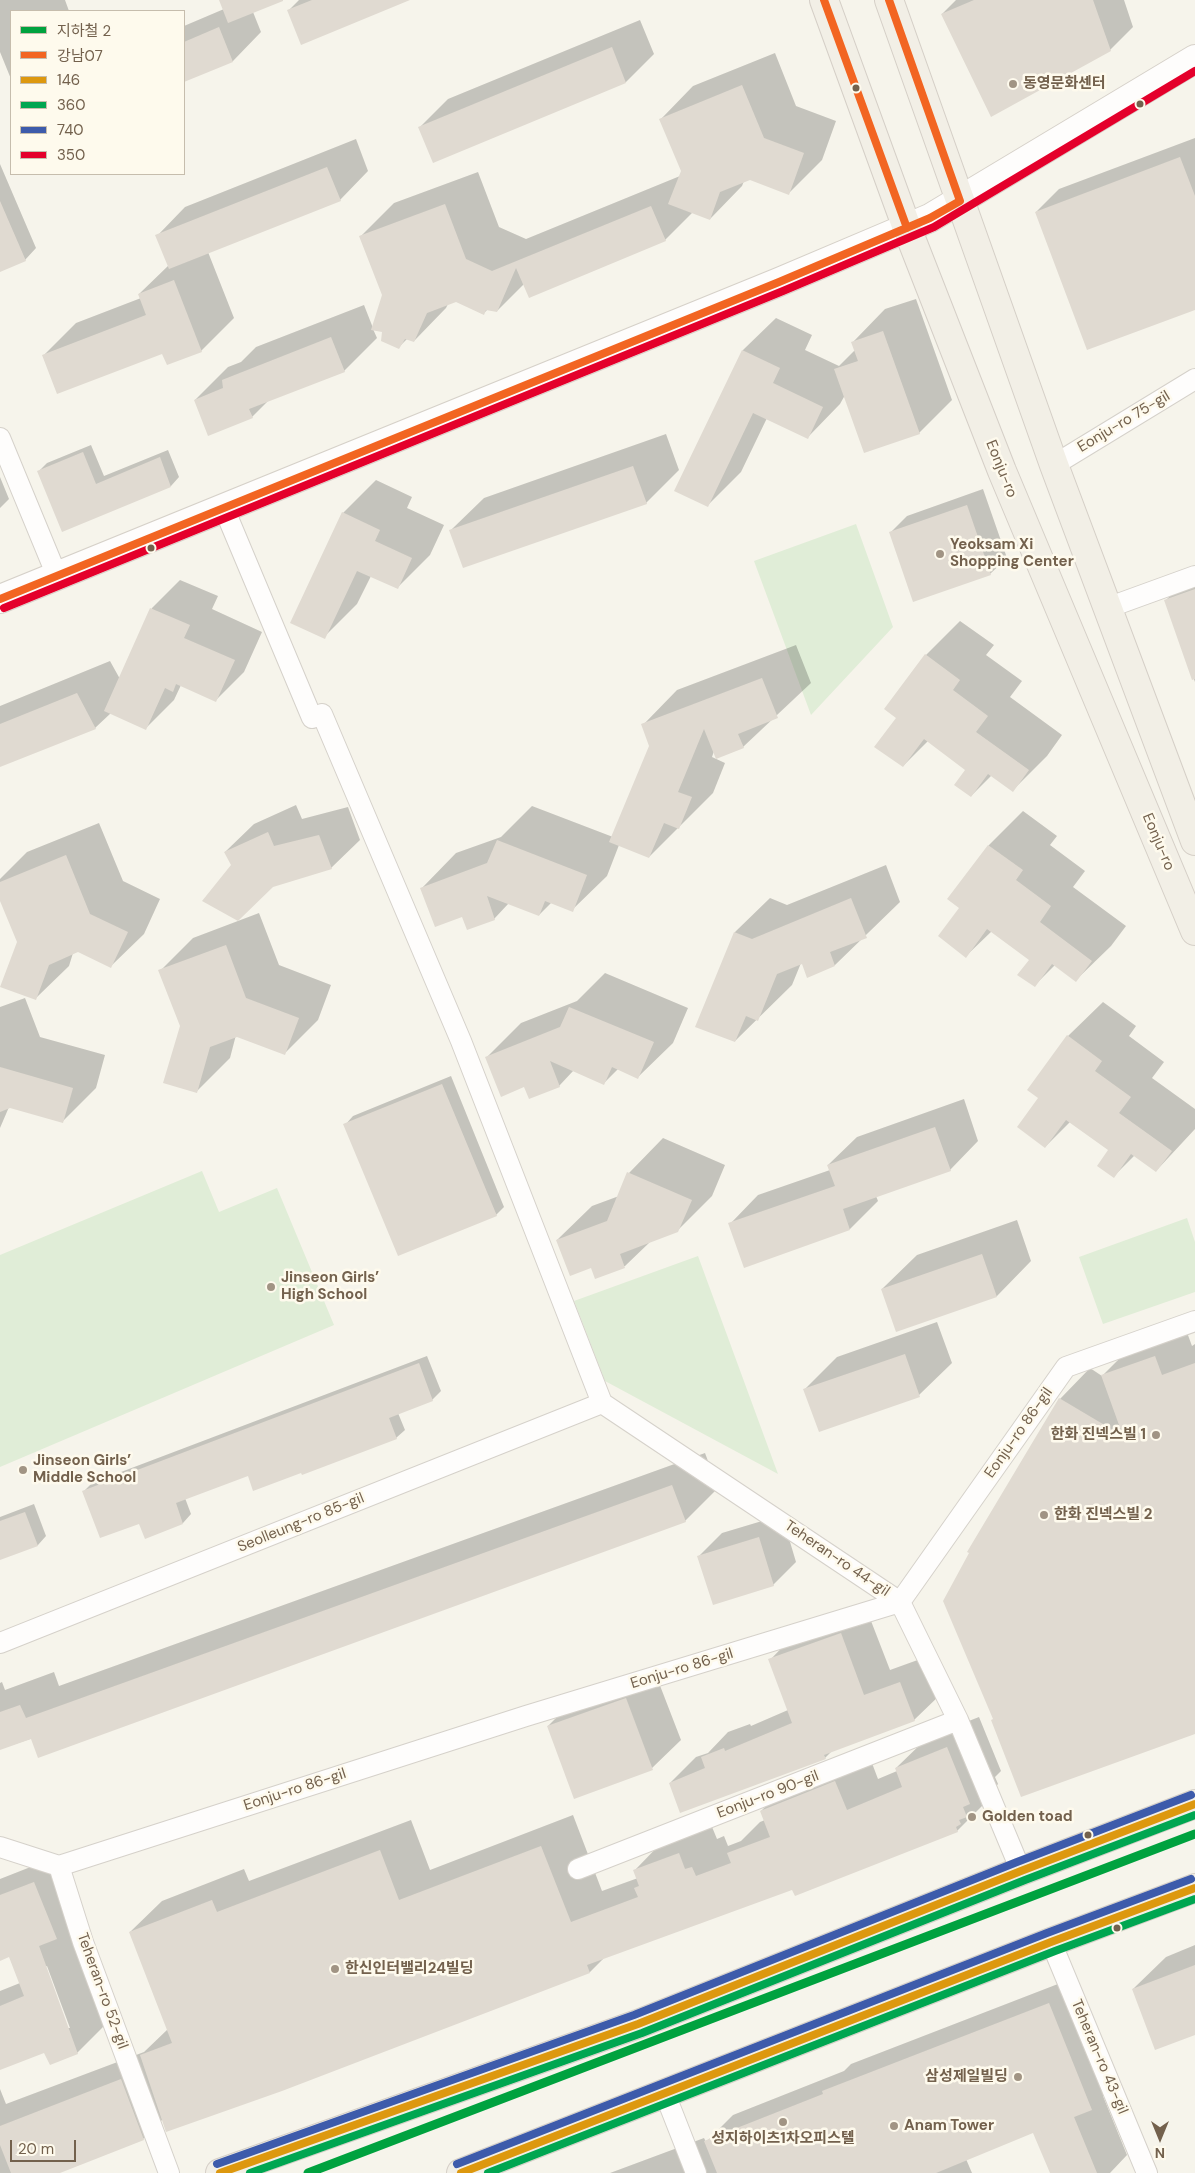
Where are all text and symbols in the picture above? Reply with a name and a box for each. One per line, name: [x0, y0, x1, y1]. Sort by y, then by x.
legend: [10, 10, 185, 175]
text: 지하철 2: [57, 21, 111, 41]
text: 강남07: [57, 46, 103, 66]
text: 146: [57, 70, 80, 90]
place label: 동영문화센터: [1023, 75, 1106, 93]
marker: 동영문화센터: [1007, 78, 1019, 90]
unlabelled marker: [851, 83, 861, 93]
text: 360: [57, 95, 86, 115]
unlabelled marker: [1135, 99, 1145, 109]
text: 740: [57, 120, 84, 140]
text: 350: [57, 145, 85, 165]
street label: Eonju-ro 75-gil: [1075, 387, 1173, 457]
street label: Eonju-ro: [981, 438, 1021, 500]
place label: Yeoksam Xi Shopping Center: [950, 536, 1074, 571]
unlabelled marker: [146, 543, 156, 553]
marker: Yeoksam Xi Shopping Center: [934, 548, 946, 560]
street label: Eonju-ro: [1138, 811, 1178, 873]
place label: Jinseon Girls’ High School: [281, 1269, 379, 1304]
marker: Jinseon Girls’ High School: [265, 1281, 277, 1293]
street label: Eonju-ro 86-gil: [981, 1384, 1057, 1482]
place label: 한화 진넥스빌 1: [1051, 1426, 1146, 1444]
marker: 한화 진넥스빌 1: [1150, 1429, 1162, 1441]
place label: Jinseon Girls’ Middle School: [33, 1452, 136, 1487]
marker: Jinseon Girls’ Middle School: [17, 1464, 29, 1476]
street label: Seolleung-ro 85-gil: [235, 1489, 367, 1557]
place label: 한화 진넥스빌 2: [1054, 1506, 1153, 1524]
marker: 한화 진넥스빌 2: [1038, 1509, 1050, 1521]
street label: Teheran-ro 44-gil: [781, 1517, 893, 1601]
street label: Eonju-ro 86-gil: [628, 1645, 736, 1693]
street label: Eonju-ro 86-gil: [242, 1765, 348, 1815]
street label: Eonju-ro 90-gil: [715, 1767, 821, 1823]
place label: Golden toad: [982, 1808, 1073, 1826]
marker: Golden toad: [966, 1811, 978, 1823]
unlabelled marker: [1083, 1830, 1093, 1840]
unlabelled marker: [1112, 1923, 1122, 1933]
street label: Teheran-ro 52-gil: [73, 1930, 131, 2052]
place label: 한신인터밸리24빌딩: [345, 1960, 474, 1978]
marker: 한신인터밸리24빌딩: [329, 1963, 341, 1975]
street label: Teheran-ro 43-gil: [1067, 1997, 1131, 2117]
place label: 삼성제일빌딩: [925, 2068, 1008, 2086]
marker: 삼성제일빌딩: [1012, 2071, 1024, 2083]
north arrow: [1135, 2113, 1185, 2163]
marker: 성지하이츠1차오피스텔: [777, 2116, 789, 2128]
place label: Anam Tower: [904, 2117, 994, 2135]
marker: Anam Tower: [888, 2120, 900, 2132]
scale bar: [12, 2130, 79, 2162]
place label: 성지하이츠1차오피스텔: [711, 2130, 855, 2148]
text: 20 m: [18, 2139, 54, 2159]
text: N: [1155, 2144, 1165, 2162]

